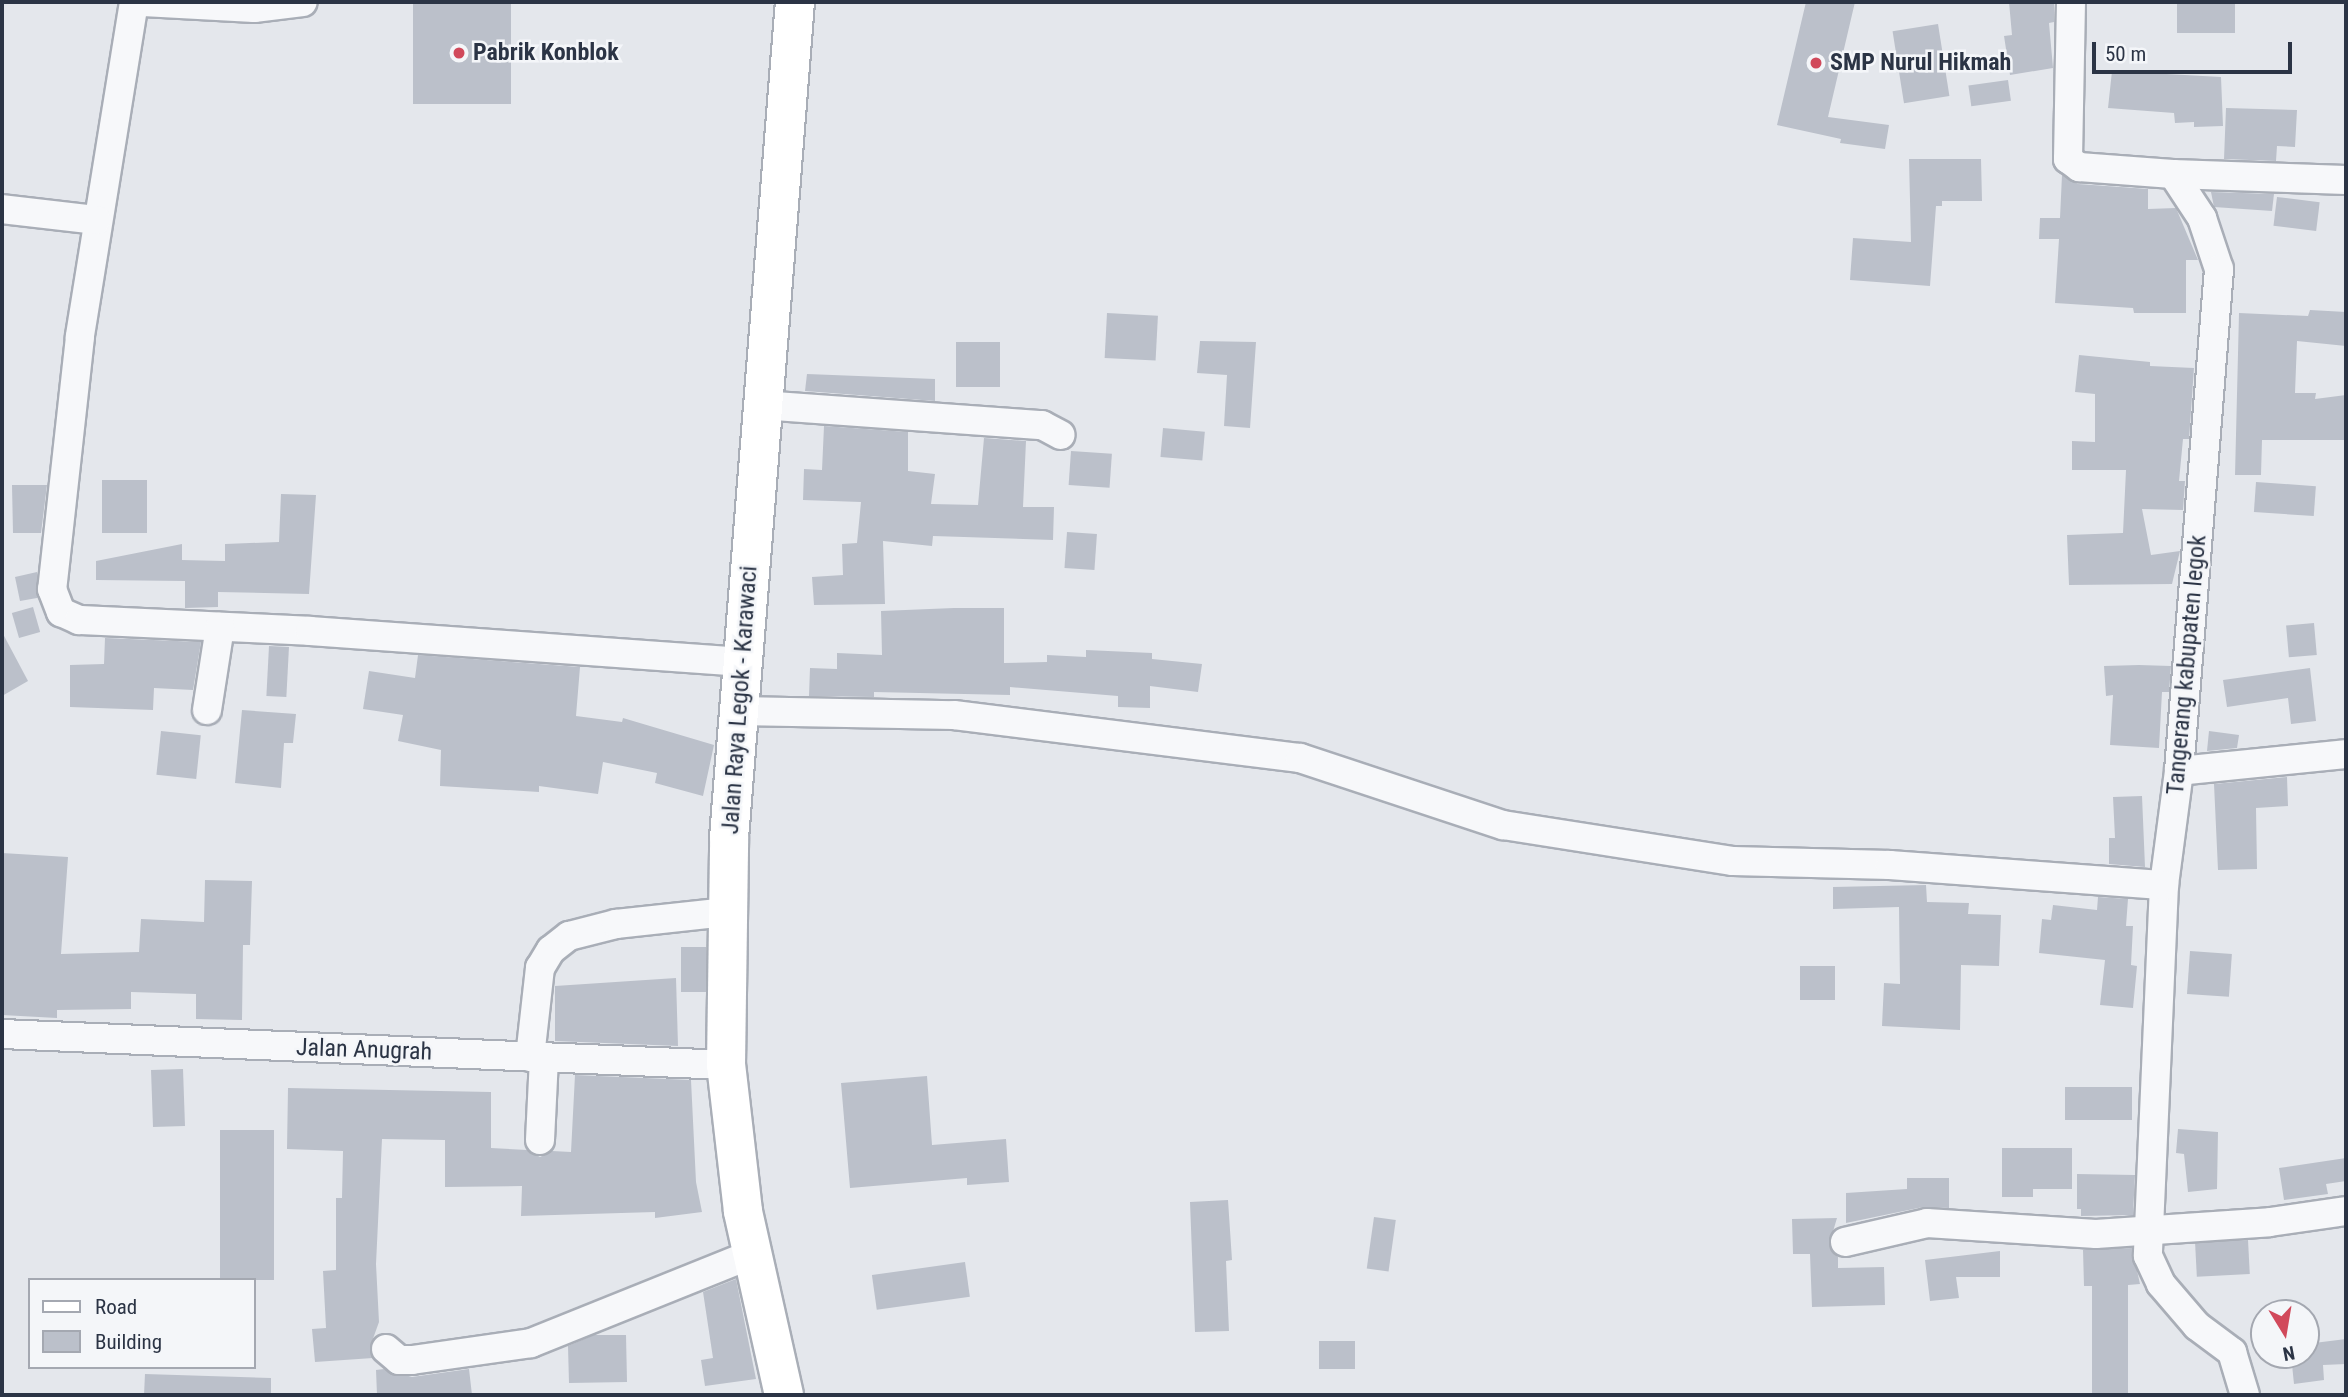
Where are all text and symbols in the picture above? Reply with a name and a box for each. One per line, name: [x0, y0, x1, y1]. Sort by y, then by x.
scale bar: [2096, 28, 2296, 72]
place label: Pabrik Konblok: [473, 39, 619, 67]
text: 50 m: [2105, 42, 2146, 66]
marker: Pabrik Konblok: [451, 45, 467, 61]
place label: SMP Nurul Hikmah: [1830, 49, 2011, 77]
marker: SMP Nurul Hikmah: [1808, 55, 1824, 71]
street label: Tangerang kabupaten legok: [2161, 534, 2213, 796]
street label: Jalan Raya Legok - Karawaci: [716, 565, 764, 835]
street label: Jalan Anugrah: [296, 1033, 432, 1067]
legend: [28, 1278, 256, 1369]
text: Road: [95, 1295, 137, 1319]
north arrow: [2250, 1299, 2320, 1369]
text: Building: [95, 1330, 162, 1354]
text: N: [2281, 1341, 2297, 1366]

